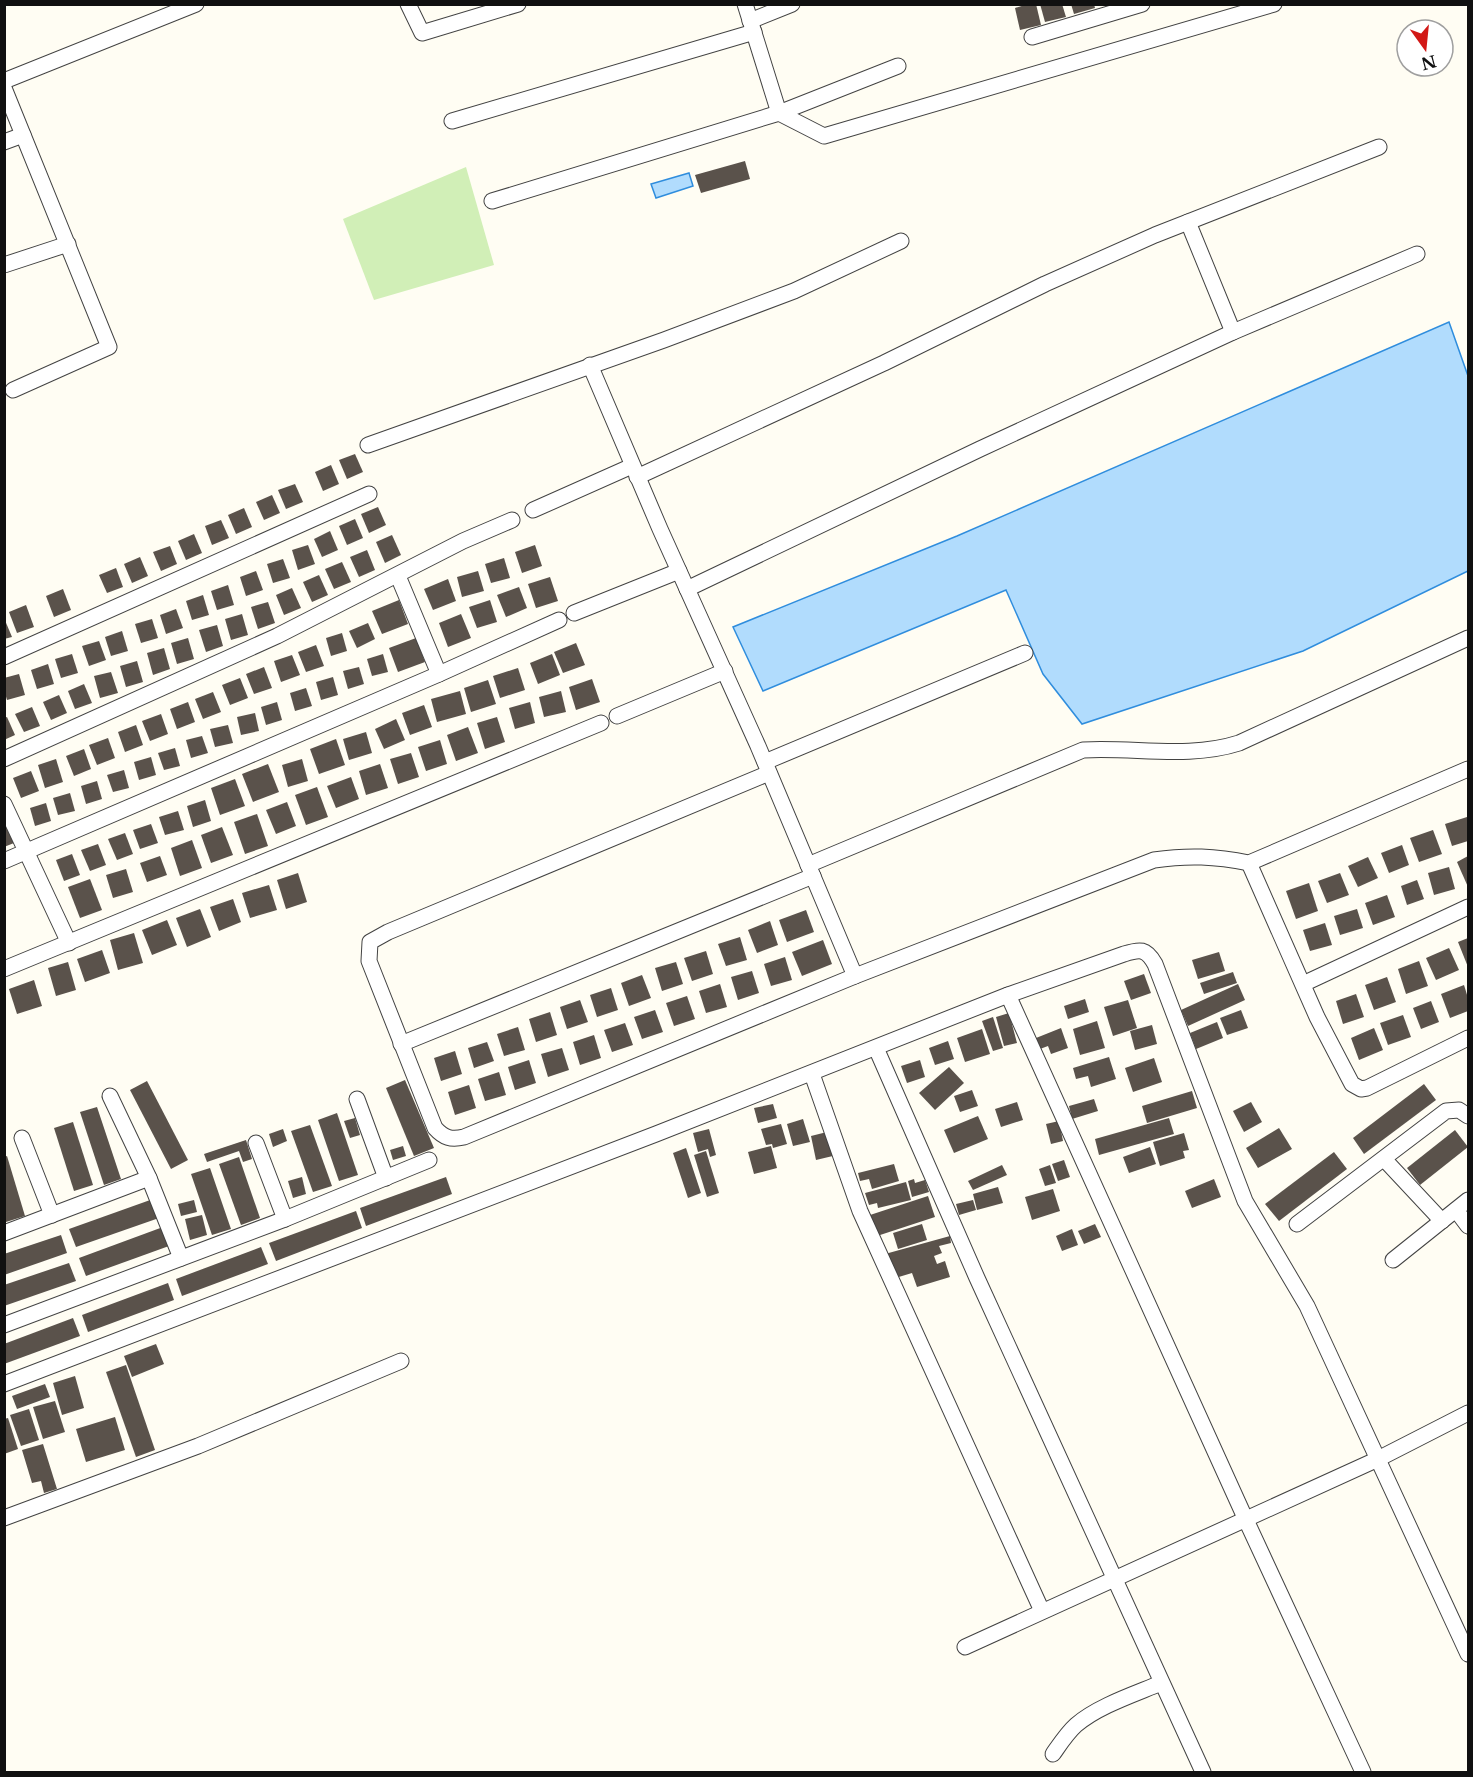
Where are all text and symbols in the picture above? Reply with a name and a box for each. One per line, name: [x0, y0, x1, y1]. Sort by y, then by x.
north arrow: [1395, 18, 1455, 78]
text: N: [1419, 51, 1439, 74]

